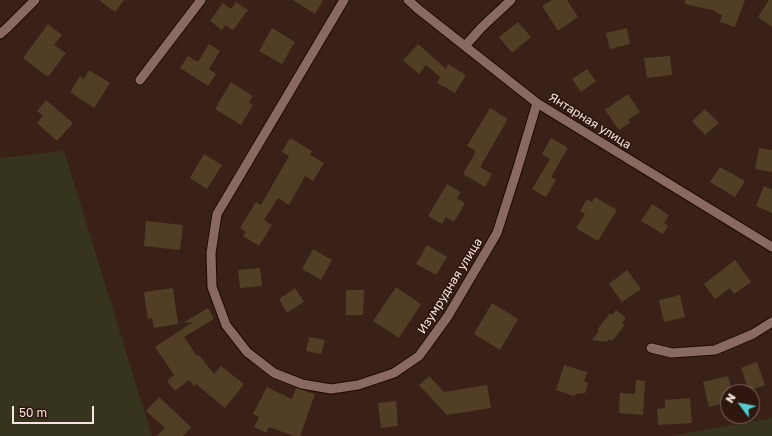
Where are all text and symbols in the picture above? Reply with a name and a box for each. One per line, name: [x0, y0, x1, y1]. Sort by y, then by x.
street label: Янтарная улица: [546, 90, 634, 152]
street label: Изумрудная улица: [415, 235, 485, 337]
north arrow: [720, 384, 760, 424]
text: N: [723, 391, 738, 405]
scale bar: [14, 398, 96, 424]
text: 50 m: [19, 405, 47, 420]

